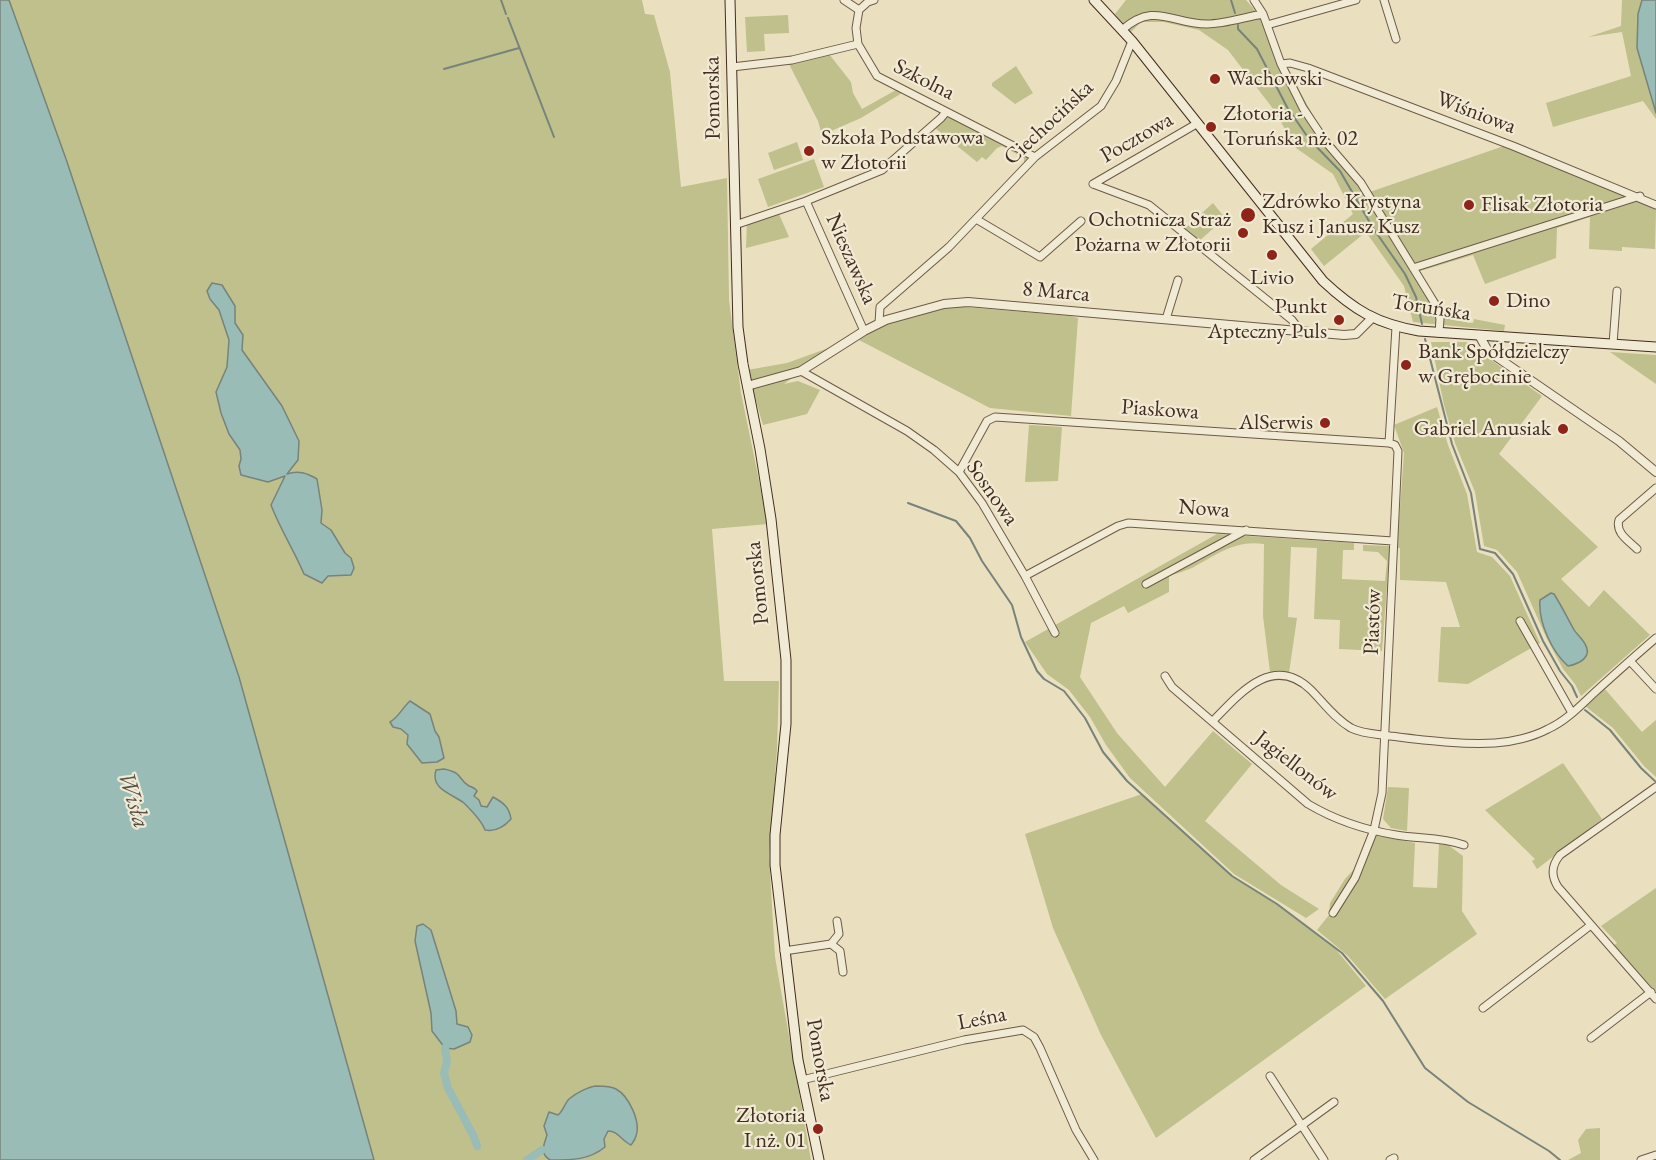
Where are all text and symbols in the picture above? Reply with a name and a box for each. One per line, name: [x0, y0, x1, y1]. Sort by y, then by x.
street label: Szkolna: [889, 53, 959, 107]
street label: Pomorska: [699, 56, 727, 140]
place label: Wachowski: [1227, 66, 1322, 92]
marker: Wachowski: [1208, 72, 1222, 86]
street label: Ciechocińska: [999, 75, 1099, 171]
street label: Wiśniowa: [1432, 86, 1520, 140]
place label: Złotoria - Toruńska nż. 02: [1223, 101, 1358, 152]
street label: Pocztowa: [1096, 107, 1178, 169]
marker: Złotoria - Toruńska nż. 02: [1204, 120, 1218, 134]
place label: Szkoła Podstawowa w Złotorii: [821, 125, 984, 176]
marker: Szkoła Podstawowa w Złotorii: [802, 144, 816, 158]
place label: Zdrówko Krystyna Kusz i Janusz Kusz: [1262, 189, 1421, 240]
place label: Flisak Złotoria: [1481, 192, 1603, 218]
marker: Flisak Złotoria: [1462, 198, 1476, 212]
marker: Zdrówko Krystyna Kusz i Janusz Kusz: [1239, 206, 1257, 224]
place label: Ochotnicza Straż Pożarna w Złotorii: [1074, 207, 1231, 258]
street label: Nieszawska: [819, 210, 883, 308]
marker: Ochotnicza Straż Pożarna w Złotorii: [1236, 226, 1250, 240]
marker: Livio: [1265, 248, 1279, 262]
place label: Livio: [1250, 265, 1294, 291]
street label: 8 Marca: [1021, 276, 1091, 308]
place label: Dino: [1506, 288, 1550, 314]
street label: Toruńska: [1389, 289, 1473, 327]
place label: Punkt Apteczny Puls: [1207, 294, 1327, 346]
marker: Dino: [1487, 294, 1501, 308]
marker: Punkt Apteczny Puls: [1332, 313, 1346, 327]
place label: Bank Spółdzielczy w Grębocinie: [1418, 339, 1569, 390]
marker: Bank Spółdzielczy w Grębocinie: [1399, 358, 1413, 372]
street label: Piaskowa: [1120, 394, 1200, 426]
place label: AlSerwis: [1239, 410, 1313, 436]
marker: AlSerwis: [1318, 416, 1332, 430]
place label: Gabriel Anusiak: [1414, 416, 1551, 442]
marker: Gabriel Anusiak: [1556, 422, 1570, 436]
street label: Sosnowa: [960, 455, 1024, 531]
street label: Nowa: [1177, 494, 1231, 524]
street label: Pomorska: [741, 540, 775, 626]
street label: Piastów: [1359, 589, 1387, 655]
street label: Jagiellonów: [1249, 725, 1343, 807]
water label: Wisła: [111, 768, 155, 832]
street label: Leśna: [955, 1001, 1009, 1037]
street label: Pomorska: [800, 1017, 840, 1103]
place label: Złotoria I nż. 01: [736, 1103, 806, 1154]
marker: Złotoria I nż. 01: [811, 1122, 825, 1136]

